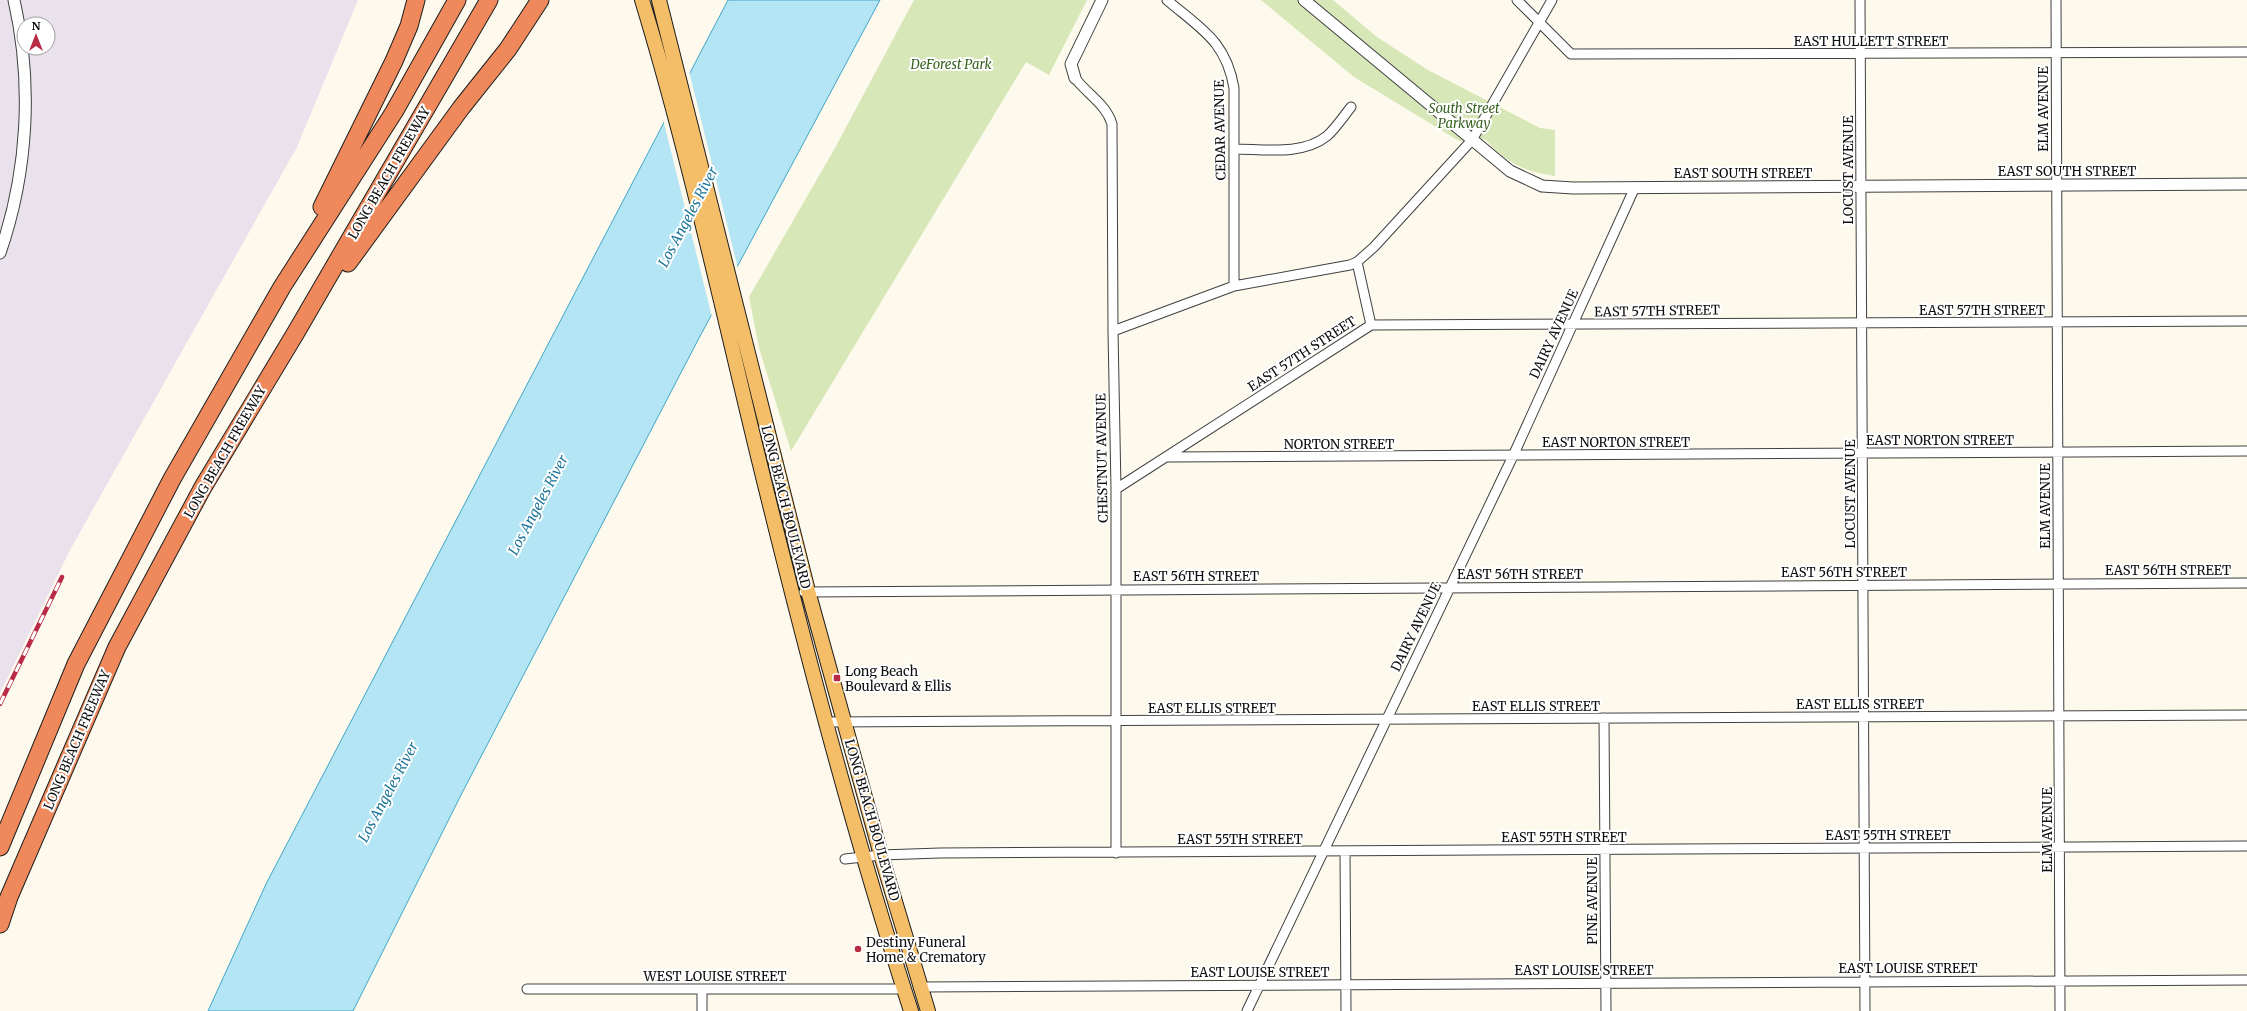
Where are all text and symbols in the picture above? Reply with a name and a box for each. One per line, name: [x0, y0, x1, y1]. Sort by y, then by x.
north arrow: [16, 16, 56, 56]
text: N: [32, 19, 41, 33]
street label: EAST HULLETT STREET: [1794, 33, 1948, 50]
park label: DeForest Park: [909, 56, 992, 73]
street label: ELM AVENUE: [2035, 65, 2052, 152]
street label: CEDAR AVENUE: [1211, 79, 1229, 180]
park label: South Street Parkway: [1429, 100, 1500, 132]
street label: LONG BEACH FREEWAY: [344, 103, 434, 242]
street label: LOCUST AVENUE: [1840, 115, 1857, 224]
street label: EAST SOUTH STREET: [1998, 163, 2136, 180]
water label: Los Angeles River: [654, 164, 722, 270]
street label: EAST SOUTH STREET: [1674, 165, 1812, 182]
street label: DAIRY AVENUE: [1526, 286, 1582, 381]
street label: EAST 57TH STREET: [1594, 301, 1720, 321]
street label: EAST 57TH STREET: [1919, 302, 2045, 319]
street label: EAST 57TH STREET: [1245, 313, 1359, 395]
street label: LONG BEACH FREEWAY: [180, 382, 270, 521]
street label: CHESTNUT AVENUE: [1092, 392, 1112, 523]
street label: LONG BEACH BOULEVARD: [757, 424, 815, 591]
street label: EAST NORTON STREET: [1866, 432, 2014, 449]
street label: EAST NORTON STREET: [1542, 434, 1690, 451]
street label: NORTON STREET: [1284, 436, 1394, 453]
street label: LOCUST AVENUE: [1842, 439, 1859, 548]
water label: Los Angeles River: [504, 452, 572, 558]
street label: ELM AVENUE: [2037, 462, 2054, 549]
street label: EAST 56TH STREET: [2105, 562, 2231, 579]
street label: EAST 56TH STREET: [1781, 564, 1907, 581]
street label: EAST 56TH STREET: [1457, 566, 1583, 583]
street label: EAST 56TH STREET: [1133, 568, 1259, 585]
street label: DAIRY AVENUE: [1387, 579, 1445, 674]
place label: Long Beach Boulevard & Ellis: [845, 663, 951, 695]
street label: LONG BEACH FREEWAY: [40, 667, 114, 812]
marker: Long Beach Boulevard & Ellis: [832, 673, 842, 683]
street label: EAST ELLIS STREET: [1796, 696, 1924, 713]
street label: EAST ELLIS STREET: [1472, 698, 1600, 715]
street label: EAST ELLIS STREET: [1148, 700, 1276, 717]
street label: LONG BEACH BOULEVARD: [841, 737, 903, 903]
water label: Los Angeles River: [354, 739, 422, 845]
street label: ELM AVENUE: [2039, 786, 2056, 873]
street label: EAST 55TH STREET: [1825, 827, 1951, 844]
street label: EAST 55TH STREET: [1501, 829, 1627, 846]
street label: EAST 55TH STREET: [1177, 831, 1303, 848]
street label: PINE AVENUE: [1584, 856, 1601, 945]
place label: Destiny Funeral Home & Crematory: [866, 934, 986, 966]
marker: Destiny Funeral Home & Crematory: [853, 944, 863, 954]
street label: EAST LOUISE STREET: [1838, 960, 1978, 977]
street label: EAST LOUISE STREET: [1514, 962, 1654, 979]
street label: EAST LOUISE STREET: [1190, 964, 1330, 981]
street label: WEST LOUISE STREET: [643, 968, 786, 985]

